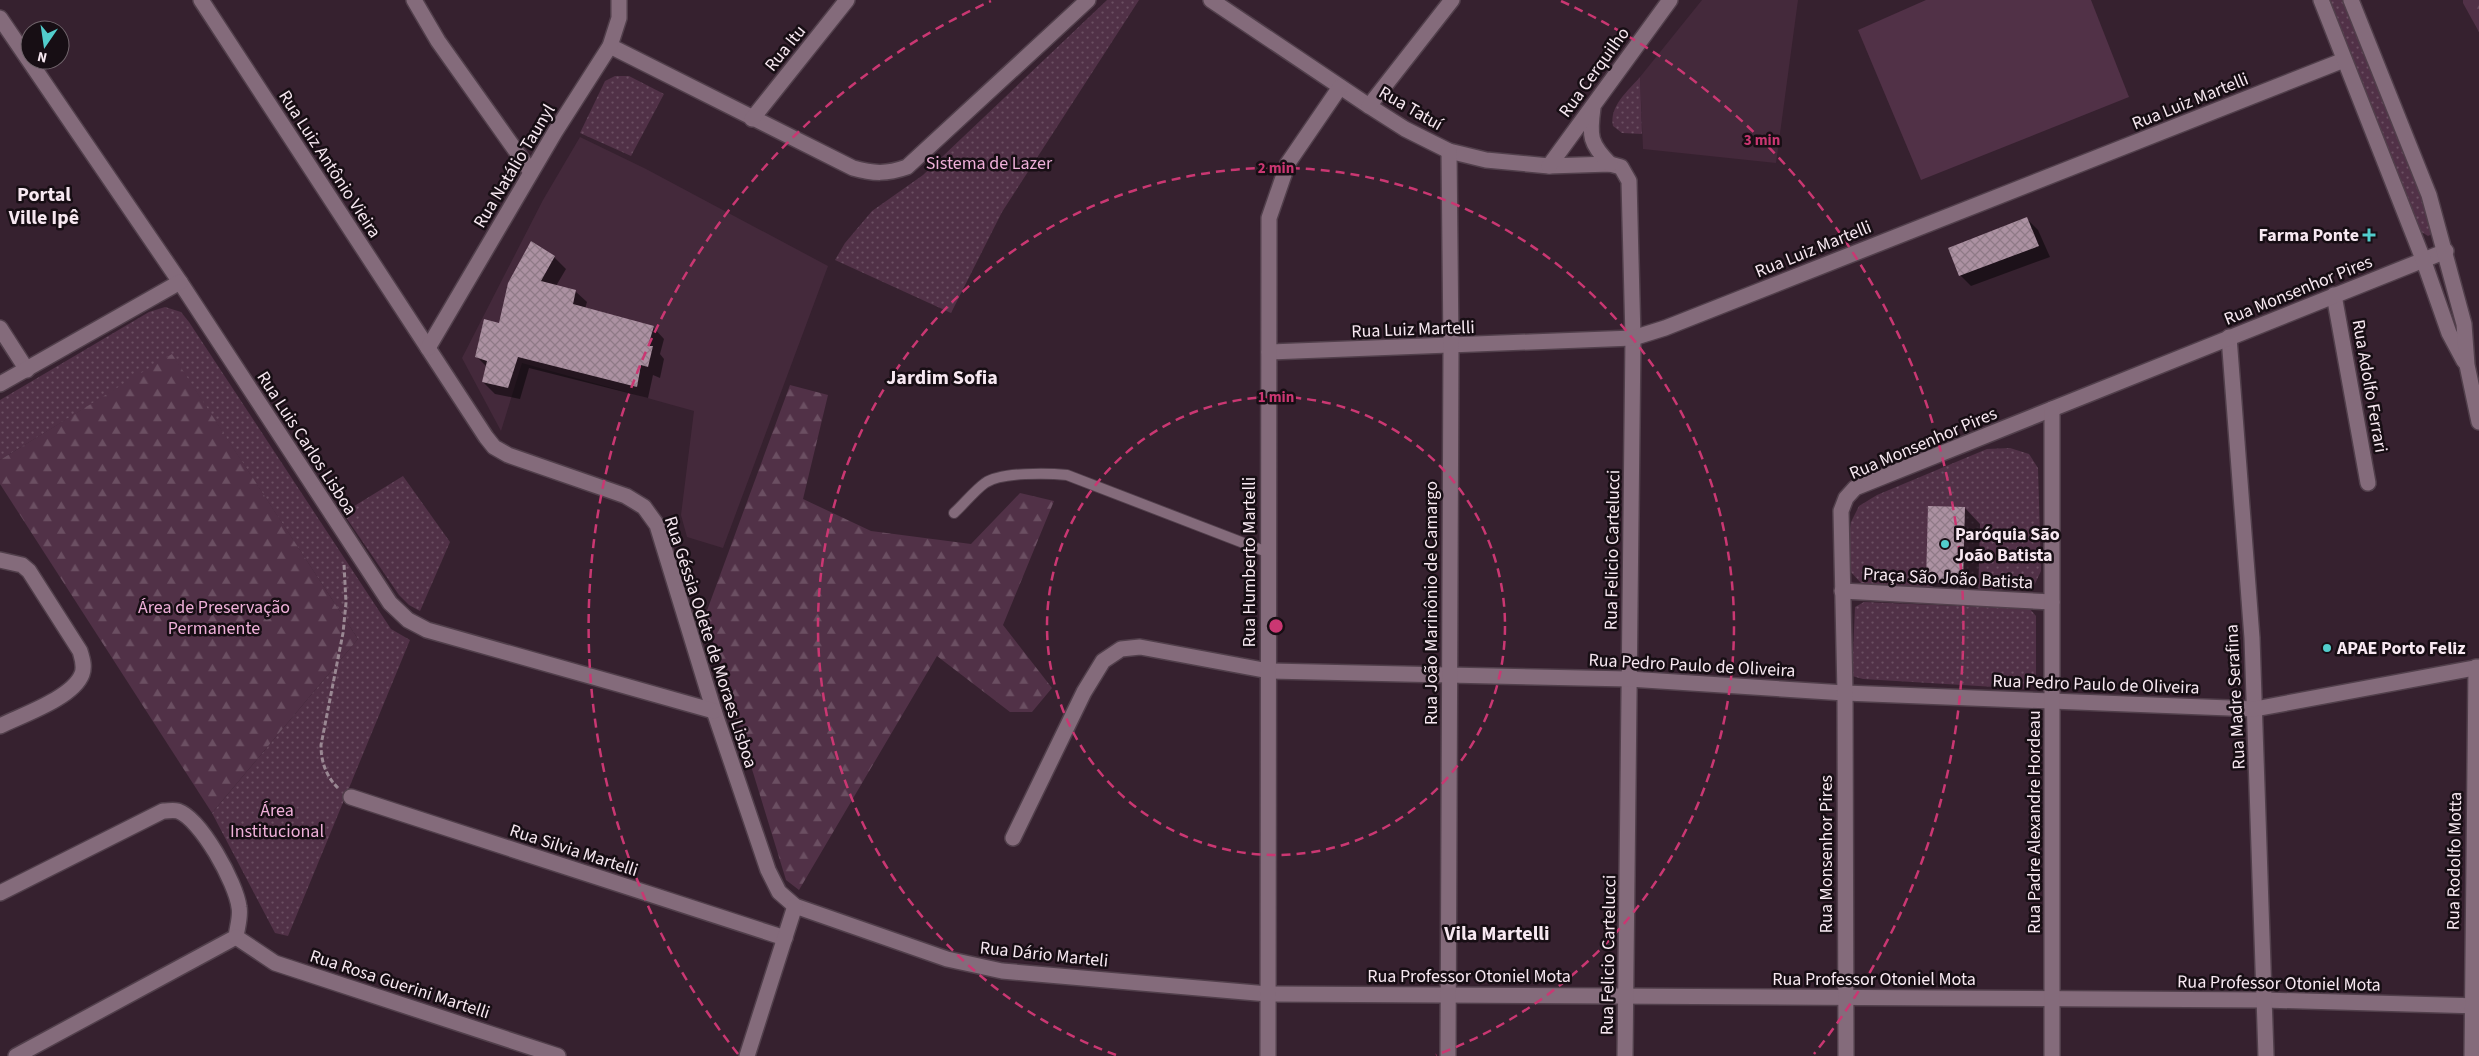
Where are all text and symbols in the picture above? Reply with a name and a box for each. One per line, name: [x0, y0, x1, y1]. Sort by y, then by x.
north arrow: [20, 20, 70, 70]
street label: Rua Itu: [759, 20, 812, 77]
street label: Rua Cerquilho: [1553, 22, 1636, 123]
text: N: [36, 46, 49, 67]
street label: Rua Luiz Martelli: [2128, 67, 2252, 136]
street label: Rua Tatuí: [1374, 80, 1448, 137]
street label: Rua Luiz Antônio Vieira: [272, 86, 387, 243]
street label: Rua Natálio Taunyl: [468, 100, 561, 233]
text: 3 min: [1744, 130, 1780, 151]
park label: Sistema de Lazer: [926, 151, 1053, 176]
text: 2 min: [1258, 158, 1294, 179]
district label: Portal Ville Ipê: [8, 181, 79, 232]
street label: Rua Luiz Martelli: [1751, 215, 1875, 284]
place label: Farma Ponte: [2259, 223, 2359, 248]
marker: Farma Ponte: [2363, 229, 2375, 241]
street label: Rua Monsenhor Pires: [2220, 249, 2376, 332]
street label: Rua Luiz Martelli: [1351, 315, 1475, 344]
street label: Rua Adolfo Ferrari: [2346, 318, 2394, 455]
district label: Jardim Sofia: [886, 364, 998, 392]
street label: Rua Luis Carlos Lisboa: [251, 366, 363, 520]
text: 1 min: [1258, 387, 1294, 408]
street label: Rua Monsenhor Pires: [1845, 401, 2001, 486]
street label: Rua Felicio Cartelucci: [1599, 470, 1626, 630]
street label: Rua Humberto Martelli: [1237, 477, 1262, 647]
street label: Rua João Marinônio de Camargo: [1419, 481, 1444, 725]
street label: Rua Géssia Odete de Moraes Lisboa: [658, 513, 763, 771]
place label: Paróquia São João Batista: [1955, 522, 2060, 568]
marker: Paróquia São João Batista: [1939, 538, 1951, 550]
street label: Praça São João Batista: [1862, 562, 2034, 595]
park label: Área de Preservação Permanente: [138, 595, 290, 641]
centre of rings: [1267, 617, 1285, 635]
street label: Rua Madre Serafina: [2219, 624, 2252, 770]
place label: APAE Porto Feliz: [2336, 636, 2466, 661]
marker: APAE Porto Feliz: [2321, 642, 2333, 654]
street label: Rua Pedro Paulo de Oliveira: [1588, 648, 1796, 683]
street label: Rua Pedro Paulo de Oliveira: [1992, 668, 2200, 701]
street label: Rua Padre Alexandre Hordeau: [2022, 710, 2047, 934]
street label: Rua Monsenhor Pires: [1814, 775, 1839, 933]
street label: Rua Rodolfo Motta: [2441, 792, 2468, 930]
park label: Área Institucional: [230, 798, 324, 844]
street label: Rua Silvia Martelli: [506, 818, 641, 883]
street label: Rua Felicio Cartelucci: [1595, 875, 1622, 1035]
district label: Vila Martelli: [1443, 920, 1550, 948]
street label: Rua Dário Marteli: [978, 935, 1109, 974]
street label: Rua Rosa Guerini Martelli: [307, 944, 493, 1025]
street label: Rua Professor Otoniel Mota: [1367, 964, 1571, 989]
street label: Rua Professor Otoniel Mota: [1772, 967, 1976, 992]
street label: Rua Professor Otoniel Mota: [2177, 969, 2381, 998]

